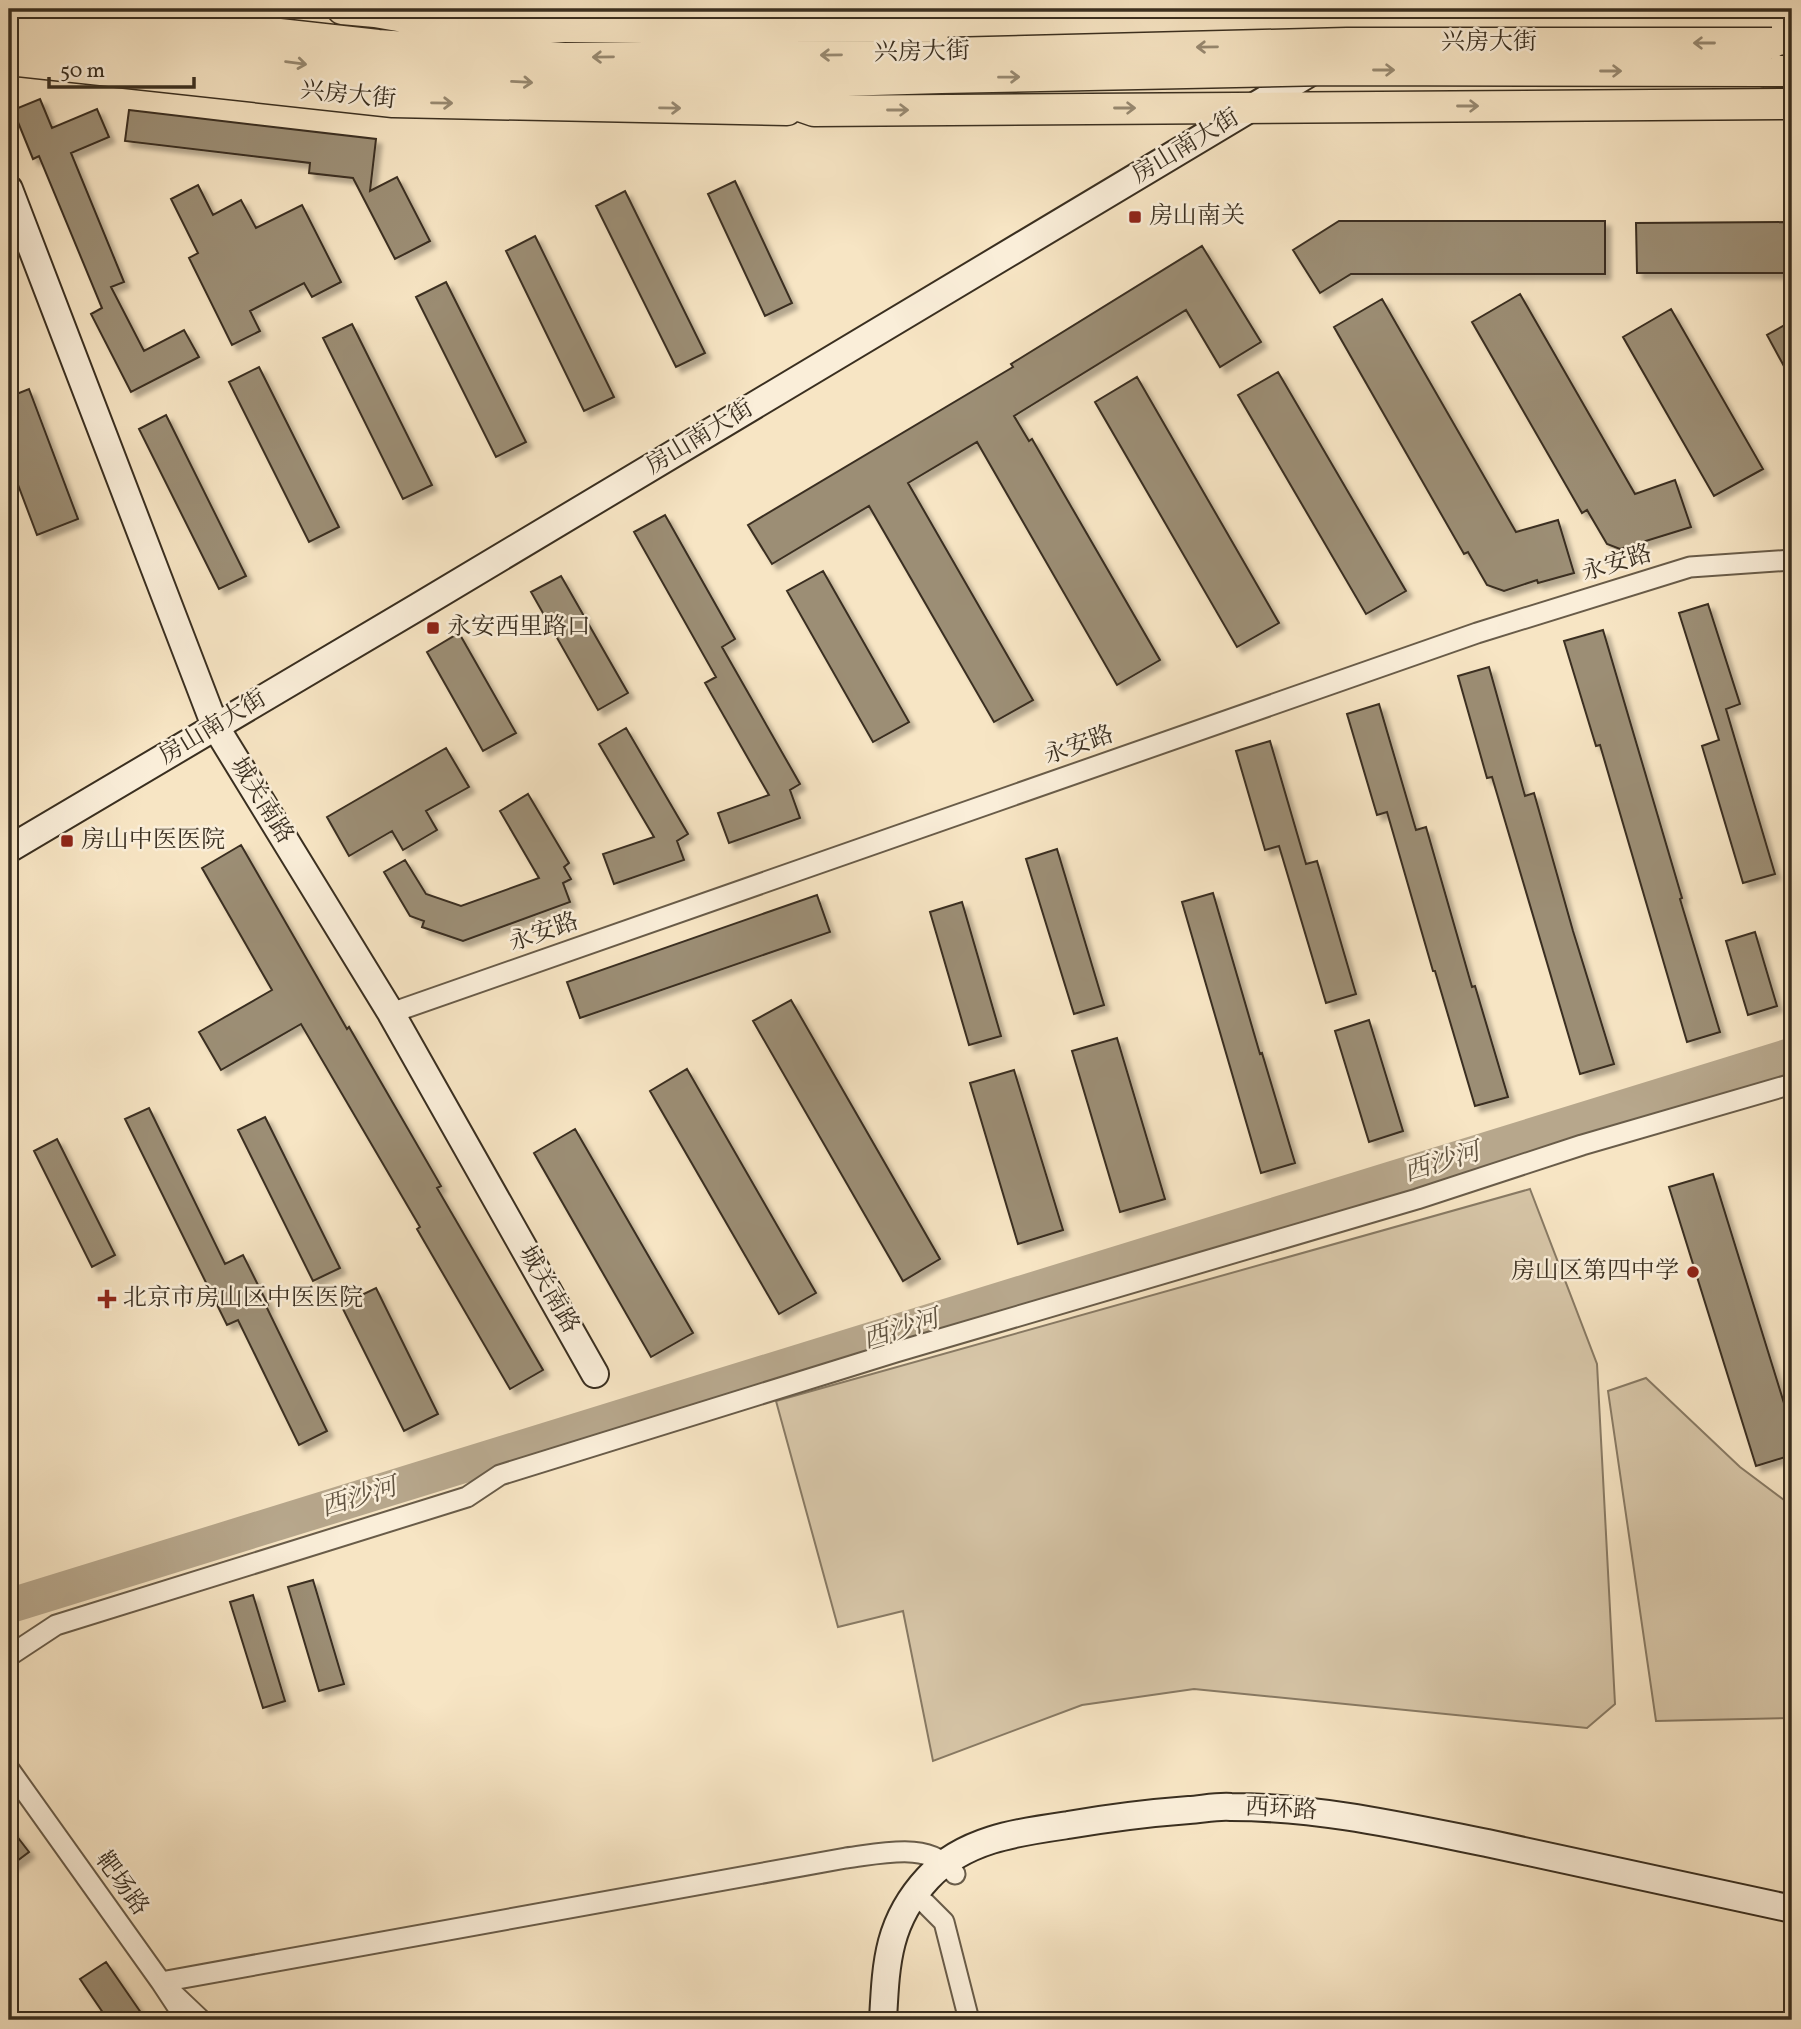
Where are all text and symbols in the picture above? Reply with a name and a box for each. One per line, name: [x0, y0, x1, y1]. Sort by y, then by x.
street label: 兴房大街: [1441, 26, 1537, 60]
street label: 兴房大街: [874, 35, 970, 71]
one-way arrow: [1693, 36, 1716, 50]
one-way arrow: [1196, 40, 1219, 53]
scale bar: [49, 46, 194, 90]
one-way arrow: [820, 48, 843, 61]
one-way arrow: [592, 51, 615, 64]
text: 50 m: [60, 57, 105, 86]
one-way arrow: [284, 57, 306, 70]
one-way arrow: [1372, 63, 1395, 77]
one-way arrow: [1599, 64, 1622, 77]
one-way arrow: [997, 70, 1020, 83]
street label: 兴房大街: [298, 74, 398, 118]
one-way arrow: [510, 76, 533, 89]
one-way arrow: [430, 96, 453, 110]
one-way arrow: [1456, 99, 1479, 113]
one-way arrow: [658, 101, 681, 115]
one-way arrow: [1114, 102, 1137, 115]
street label: 房山南大街: [1126, 102, 1246, 192]
one-way arrow: [886, 103, 909, 117]
place label: 房山南关: [1149, 200, 1245, 234]
marker: 房山南关: [1127, 209, 1143, 225]
street label: 房山南大街: [640, 393, 760, 483]
street label: 永安路: [1578, 537, 1656, 591]
place label: 永安西里路口: [447, 611, 591, 645]
marker: 永安西里路口: [425, 620, 441, 636]
street label: 房山南大街: [153, 683, 273, 773]
street label: 永安路: [1039, 718, 1119, 774]
street label: 城关南路: [221, 751, 301, 851]
place label: 房山中医医院: [81, 824, 225, 858]
marker: 房山中医医院: [59, 833, 75, 849]
street label: 永安路: [504, 905, 584, 961]
water label: 西沙河: [1399, 1133, 1488, 1192]
street label: 城关南路: [509, 1240, 587, 1340]
place label: 房山区第四中学: [1511, 1255, 1679, 1289]
marker: 房山区第四中学: [1685, 1264, 1701, 1280]
place label: 北京市房山区中医医院: [123, 1282, 363, 1316]
marker: 北京市房山区中医医院: [97, 1289, 117, 1309]
water label: 西沙河: [858, 1300, 947, 1359]
water label: 西沙河: [316, 1468, 405, 1527]
street label: 西环路: [1244, 1791, 1318, 1829]
street label: 靶场路: [86, 1845, 156, 1923]

